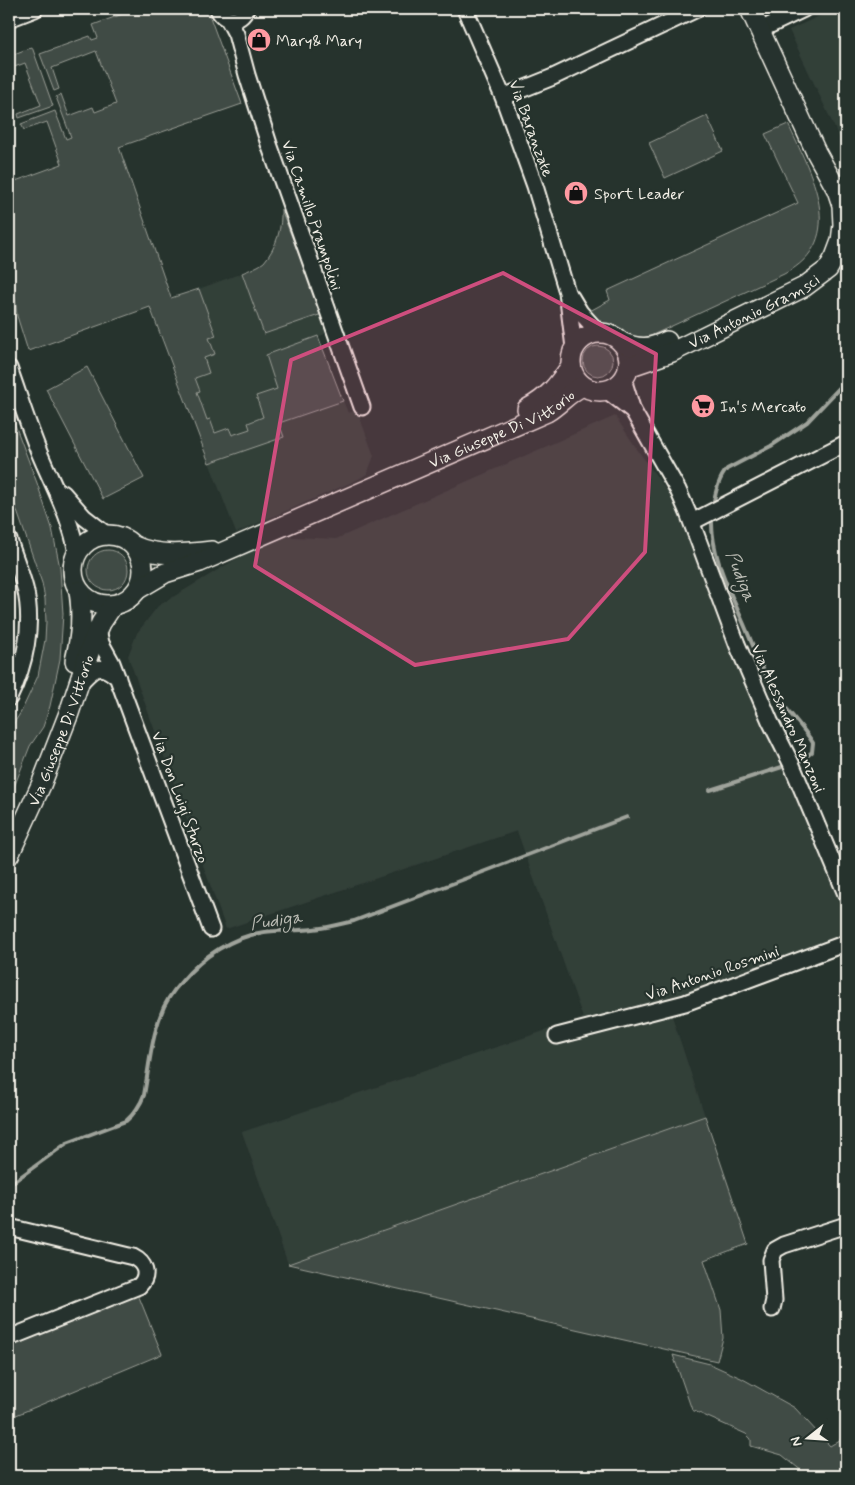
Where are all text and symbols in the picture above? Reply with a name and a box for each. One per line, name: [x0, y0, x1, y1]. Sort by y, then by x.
shop icon: Mary& Mary: [246, 27, 272, 53]
place label: Mary& Mary: [276, 31, 362, 52]
street label: Via Baranzate: [503, 77, 558, 180]
street label: Via Camillo Prampolini: [276, 138, 347, 294]
shop icon: Sport Leader: [563, 180, 589, 206]
place label: Sport Leader: [594, 184, 685, 205]
street label: Via Antonio Gramsci: [685, 270, 825, 354]
street label: Via Giuseppe Di Vittorio: [426, 385, 579, 474]
supermarket icon: In's Mercato: [690, 393, 716, 419]
place label: In's Mercato: [720, 397, 806, 418]
water label: Pudiga: [718, 548, 761, 607]
street label: Via Alessandro Manzoni: [745, 641, 830, 796]
street label: Via Giuseppe Di Vittorio: [24, 652, 100, 810]
street label: Via Don Luigi Sturzo: [146, 729, 213, 867]
water label: Pudiga: [249, 905, 305, 938]
street label: Via Antonio Rosmini: [643, 941, 782, 1006]
north arrow: [782, 1412, 832, 1462]
text: N: [787, 1434, 806, 1449]

